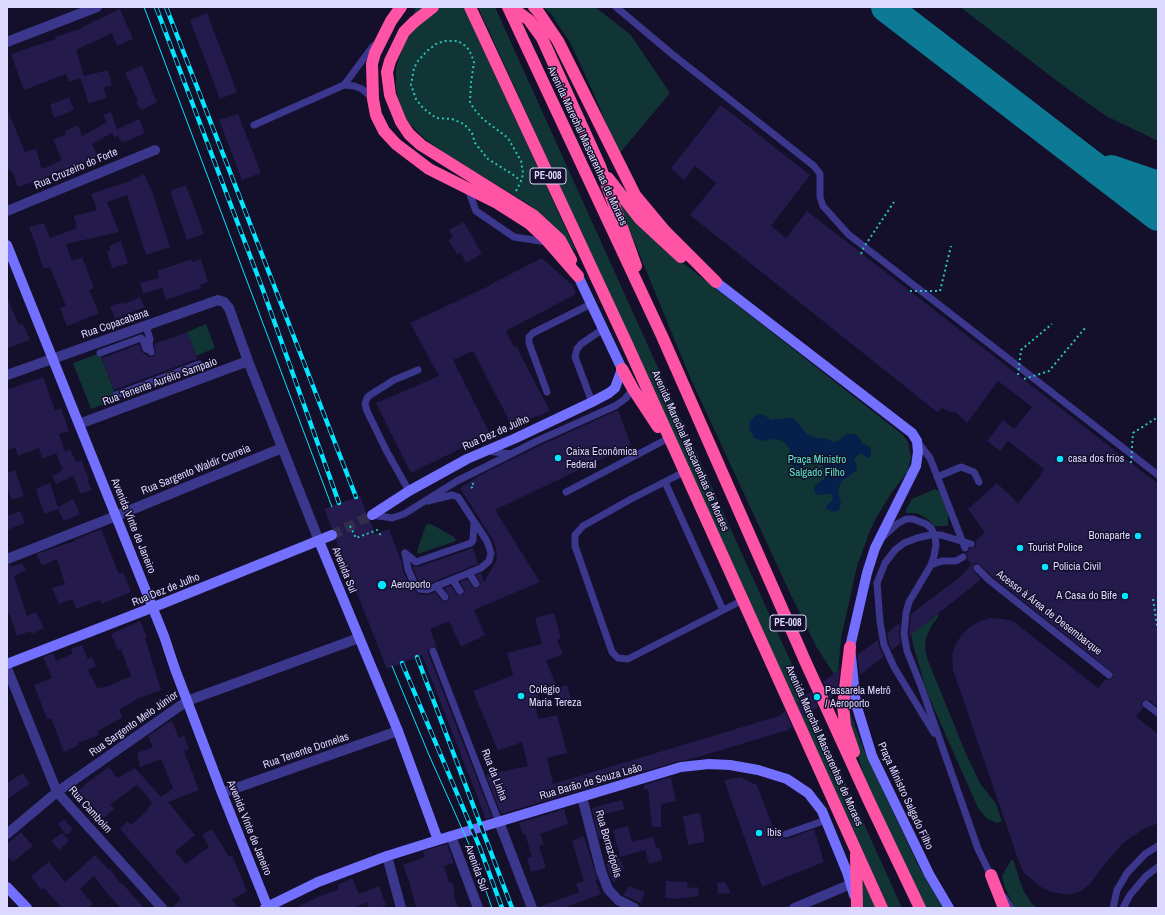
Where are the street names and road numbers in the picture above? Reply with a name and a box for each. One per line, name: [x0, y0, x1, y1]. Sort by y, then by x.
street label: Avenida Marechal Mascarenhas de Moraes: [544, 64, 630, 228]
street label: Rua Cruzeiro do Forte: [32, 145, 120, 193]
road number: PE-008: [530, 168, 566, 184]
street label: Rua Copacabana: [80, 306, 150, 342]
street label: Rua Tenente Aurélio Sampaio: [101, 355, 219, 409]
street label: Avenida Marechal Mascarenhas de Moraes: [649, 369, 731, 533]
street label: Rua Dez de Julho: [461, 412, 531, 454]
street label: Rua Sargento Waldir Correia: [140, 442, 252, 498]
street label: Avenida Vinte de Janeiro: [108, 476, 158, 576]
street label: Avenida Sul: [329, 545, 359, 595]
street label: Acesso à Área de Desembarque: [994, 568, 1104, 658]
street label: Rua Dez de Julho: [130, 570, 202, 610]
road number: PE-008: [770, 615, 806, 631]
street label: Avenida Marechal Mascarenhas de Moraes: [783, 664, 865, 828]
street label: Rua Sargento Melo Júnior: [87, 688, 181, 760]
street label: Rua Tenente Dornelas: [261, 730, 351, 772]
street label: Praça Ministro Salgado Filho: [874, 740, 936, 852]
street label: Rua da Linha: [478, 747, 510, 803]
street label: Rua Barão de Souza Leão: [538, 761, 644, 803]
street label: Avenida Vinte de Janeiro: [224, 778, 274, 878]
street label: Rua Camboim: [66, 784, 114, 836]
street label: Rua Borrazópolis: [592, 809, 624, 879]
street label: Avenida Sul: [462, 843, 490, 893]

